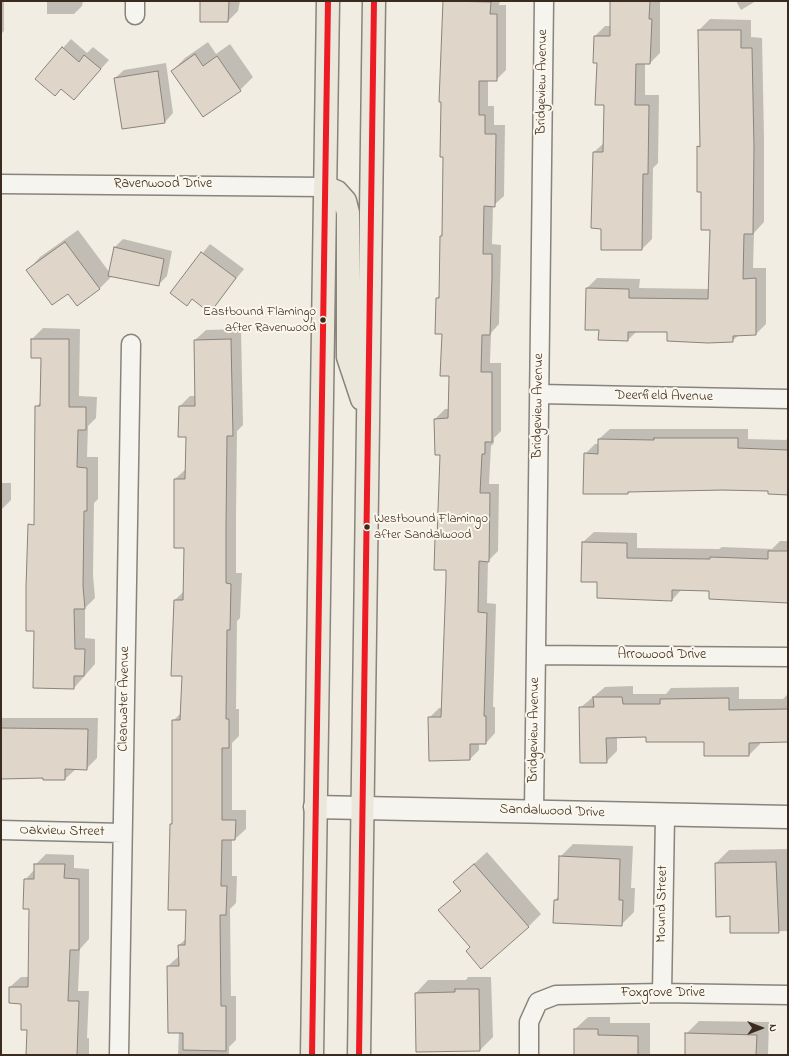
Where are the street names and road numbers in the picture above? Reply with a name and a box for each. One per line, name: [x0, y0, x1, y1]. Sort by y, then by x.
street label: Bridgeview Avenue: [534, 29, 552, 135]
street label: Ravenwood Drive: [114, 177, 212, 193]
street label: Bridgeview Avenue: [530, 353, 548, 459]
street label: Deerfield Avenue: [615, 388, 713, 406]
street label: Clearwater Avenue: [116, 646, 134, 752]
street label: Arrowood Drive: [618, 648, 706, 664]
street label: Bridgeview Avenue: [526, 677, 544, 783]
street label: Sandalwood Drive: [499, 802, 605, 822]
street label: Oakview Street: [19, 823, 105, 841]
street label: Mound Street: [654, 865, 672, 943]
street label: Foxgrove Drive: [621, 986, 705, 1002]

